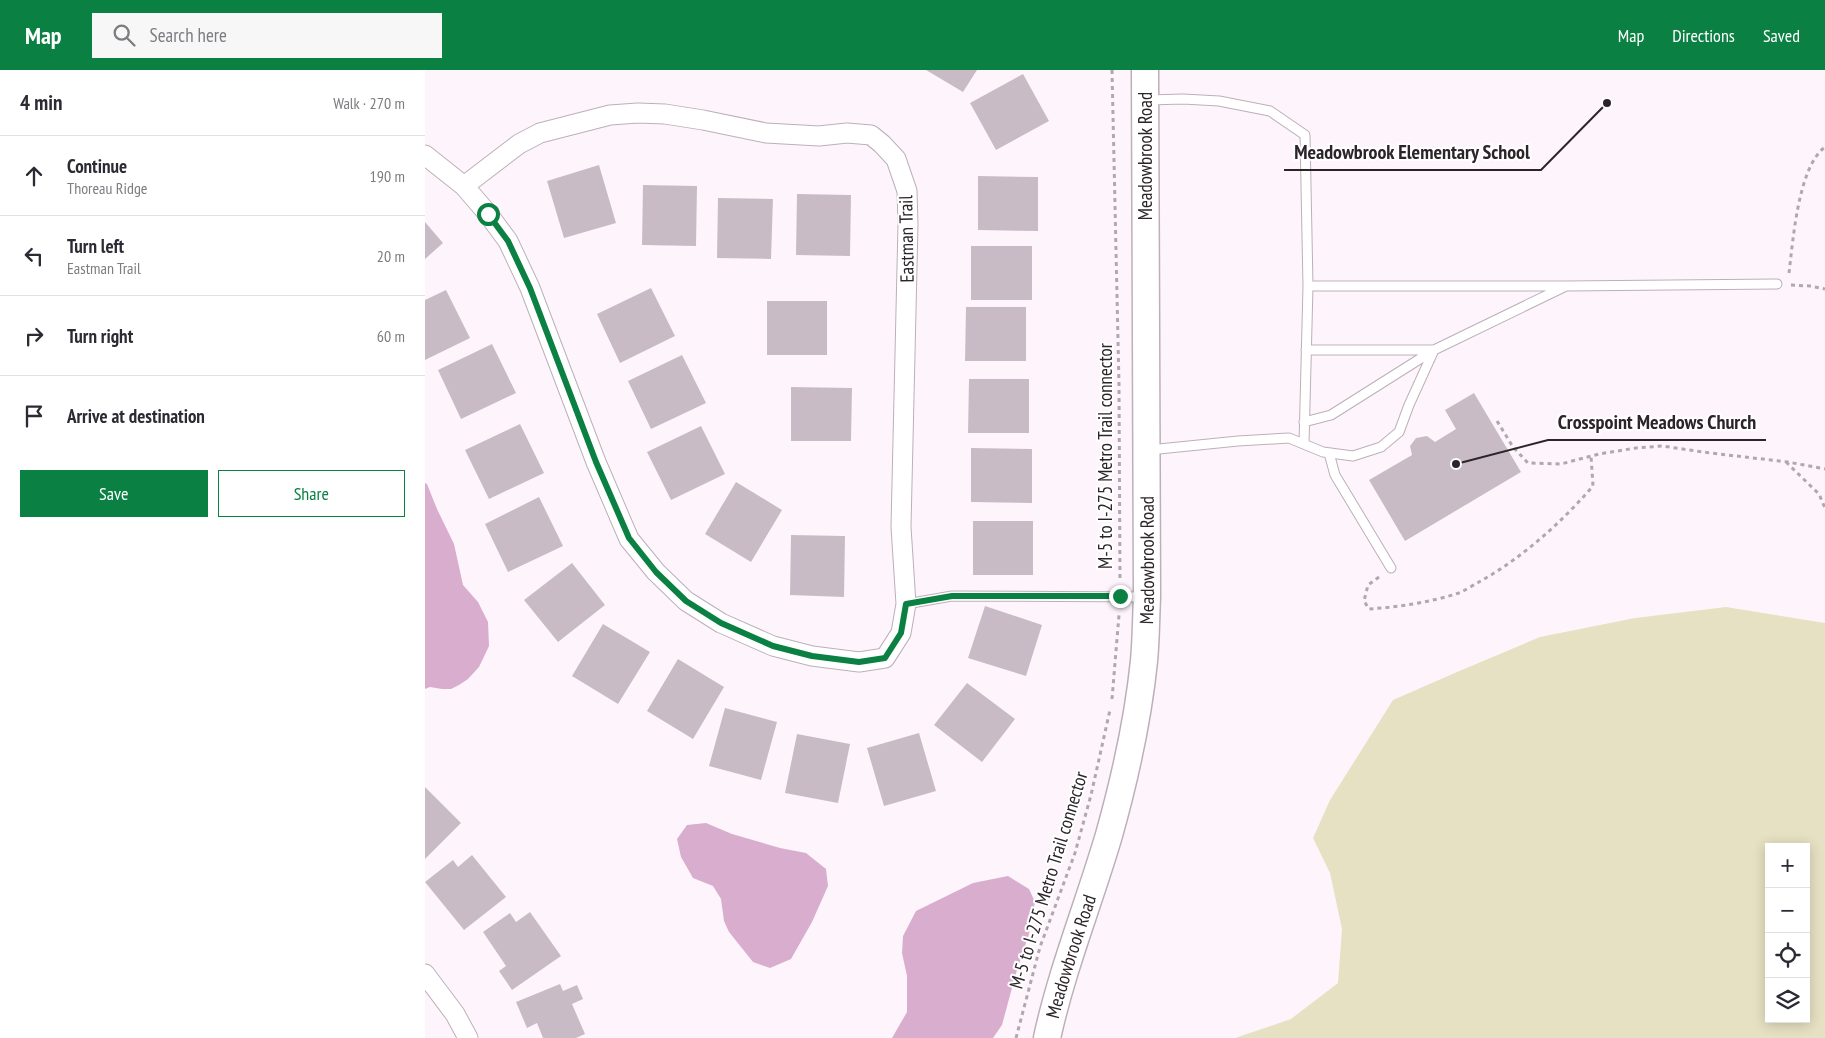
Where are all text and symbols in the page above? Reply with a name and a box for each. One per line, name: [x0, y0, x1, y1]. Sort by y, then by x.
search box: [92, 13, 442, 58]
text: Map: [25, 20, 62, 51]
icon: search: [110, 21, 138, 49]
text: Search here: [150, 23, 227, 47]
text: Map: [1618, 24, 1644, 47]
text: Directions: [1672, 24, 1735, 47]
text: Saved: [1763, 24, 1800, 47]
text: 4 min: [20, 89, 62, 116]
street label: Meadowbrook Road: [1133, 92, 1157, 220]
text: Walk · 270 m: [333, 93, 405, 113]
callout: Meadowbrook Elementary School: [1284, 135, 1541, 170]
text: Meadowbrook Elementary School: [1294, 139, 1530, 165]
text: Continue: [67, 154, 127, 178]
icon: ahead: [20, 162, 48, 190]
text: 190 m: [370, 166, 405, 186]
text: Thoreau Ridge: [67, 178, 147, 198]
street label: Eastman Trail: [893, 194, 919, 283]
route start: [477, 203, 500, 226]
text: Turn left: [67, 234, 124, 258]
icon: left: [20, 242, 48, 270]
text: 20 m: [377, 246, 405, 266]
text: Eastman Trail: [67, 258, 141, 278]
icon: right: [20, 322, 48, 350]
text: Turn right: [67, 324, 133, 348]
text: 60 m: [377, 326, 405, 346]
street label: M-5 to I-275 Metro Trail connector: [1093, 342, 1117, 569]
icon: arrive: [20, 402, 48, 430]
text: Arrive at destination: [67, 404, 205, 428]
callout: Crosspoint Meadows Church: [1548, 405, 1766, 440]
text: Crosspoint Meadows Church: [1558, 409, 1756, 435]
button: Save: [20, 470, 208, 517]
button: Share: [218, 470, 405, 517]
street label: Meadowbrook Road: [1134, 496, 1159, 625]
route end: [1109, 585, 1132, 608]
street label: M-5 to I-275 Metro Trail connector: [1004, 768, 1093, 991]
map controls: [1765, 843, 1810, 1023]
button: +: [1765, 843, 1810, 888]
button: −: [1765, 888, 1810, 933]
street label: Meadowbrook Road: [1040, 891, 1101, 1021]
button: locate: [1765, 933, 1810, 978]
button: layers: [1765, 978, 1810, 1023]

